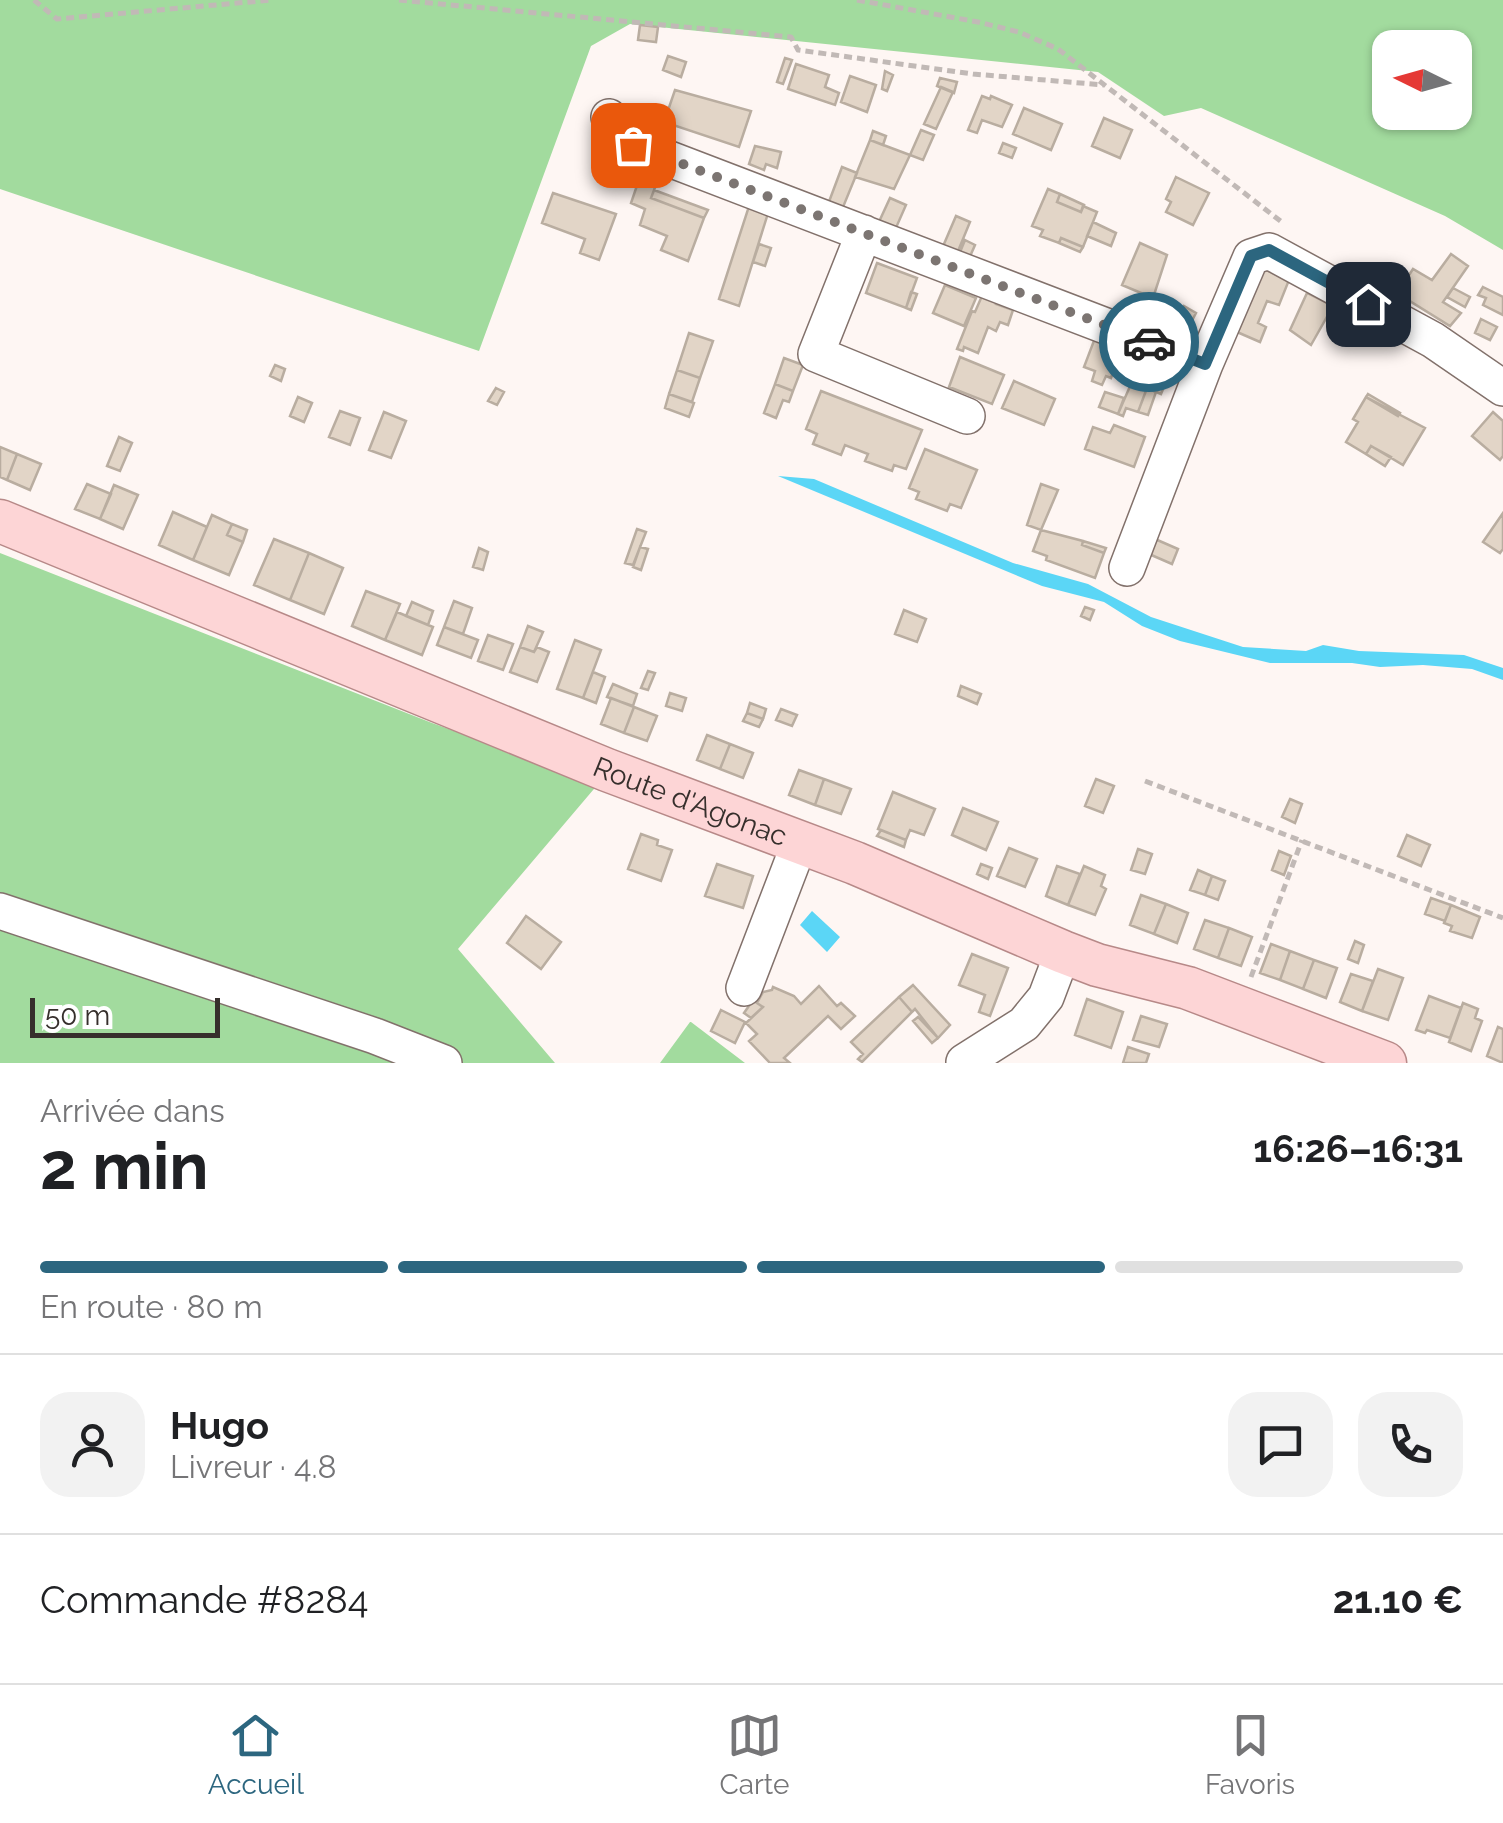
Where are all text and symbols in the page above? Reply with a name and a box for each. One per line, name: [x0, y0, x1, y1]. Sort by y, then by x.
north arrow: [1372, 30, 1472, 130]
map controls: [1372, 30, 1472, 130]
pin: [591, 103, 676, 188]
icon: bag: [606, 118, 661, 173]
pin: [1326, 262, 1411, 347]
icon: home: [1341, 277, 1396, 332]
courier: [1099, 292, 1199, 392]
icon: car: [1122, 315, 1177, 370]
street label: Route d'Agonac: [588, 750, 792, 853]
scale bar: [30, 993, 220, 1038]
text: 50 m: [45, 999, 110, 1032]
text: Arrivée dans: [40, 1092, 225, 1129]
text: 16:26–16:31: [1253, 1126, 1463, 1171]
text: 2 min: [40, 1128, 209, 1204]
text: En route · 80 m: [40, 1288, 263, 1325]
button: person: [40, 1392, 145, 1497]
button: chat: [1228, 1392, 1333, 1497]
button: phone: [1358, 1392, 1463, 1497]
text: Hugo: [170, 1403, 269, 1448]
text: Livreur · 4.8: [170, 1448, 337, 1485]
text: Commande #8284: [40, 1577, 368, 1622]
text: 21.10 €: [1333, 1577, 1463, 1622]
tab: Accueil: [208, 1708, 304, 1801]
tab: Carte: [719, 1708, 789, 1801]
tab: Favoris: [1205, 1708, 1295, 1801]

